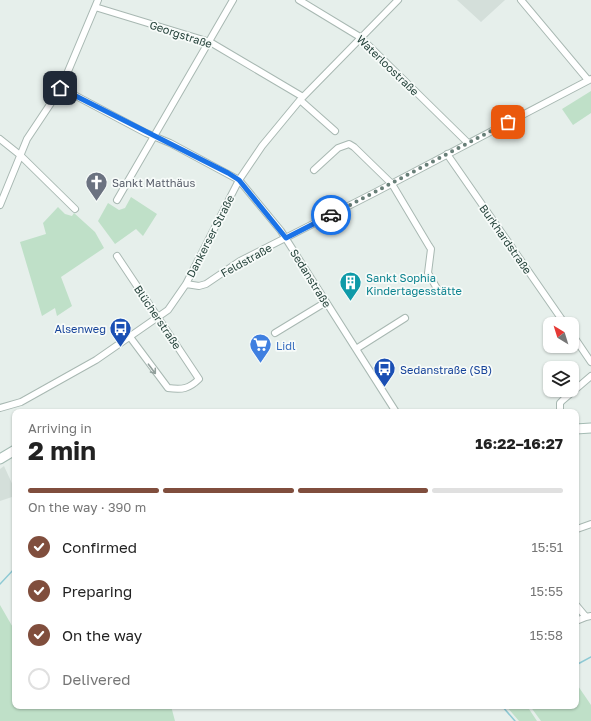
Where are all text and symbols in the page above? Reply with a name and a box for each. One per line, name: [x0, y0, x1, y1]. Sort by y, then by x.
street label: Georgstraße: [148, 18, 214, 50]
street label: Waterloostraße: [354, 32, 422, 98]
pin: [43, 71, 77, 105]
icon: home: [49, 77, 71, 99]
pin: [491, 105, 525, 139]
icon: bag: [497, 111, 519, 133]
church icon: Sankt Matthäus: [84, 169, 110, 202]
place label: Sankt Matthäus: [112, 176, 195, 189]
street label: Dankerser Straße: [184, 193, 236, 279]
courier: [311, 195, 351, 235]
street label: Burkhardstraße: [477, 202, 535, 276]
icon: car: [320, 204, 342, 226]
street label: Feldstraße: [218, 241, 274, 279]
street label: Sedanstraße: [288, 246, 334, 310]
building icon: Sankt Sophia Kindertagesstätte: [338, 270, 364, 303]
place label: Sankt Sophia Kindertagesstätte: [366, 271, 462, 297]
street label: Blücherstraße: [132, 283, 184, 351]
bus stop icon: Alsenweg: [108, 315, 134, 348]
north arrow: [543, 317, 579, 353]
map controls: [543, 317, 579, 397]
place label: Alsenweg: [55, 322, 106, 335]
supermarket icon: Lidl: [247, 332, 273, 365]
place label: Lidl: [276, 339, 296, 352]
bus stop icon: Sedanstraße (SB): [372, 356, 398, 389]
button: layers: [543, 361, 579, 397]
one-way arrow: [148, 363, 157, 374]
place label: Sedanstraße (SB): [400, 363, 492, 376]
text: Arriving in: [28, 420, 92, 436]
text: 16:22–16:27: [475, 434, 563, 452]
text: 2 min: [28, 435, 96, 466]
text: On the way · 390 m: [28, 499, 146, 515]
icon: check: [28, 536, 50, 558]
text: Confirmed: [62, 538, 137, 556]
text: 15:51: [531, 539, 563, 555]
icon: check: [28, 580, 50, 602]
text: Preparing: [62, 582, 132, 600]
text: 15:55: [530, 583, 563, 599]
icon: check: [28, 624, 50, 646]
text: On the way: [62, 626, 142, 644]
text: 15:58: [530, 627, 563, 643]
text: Delivered: [62, 670, 130, 688]

